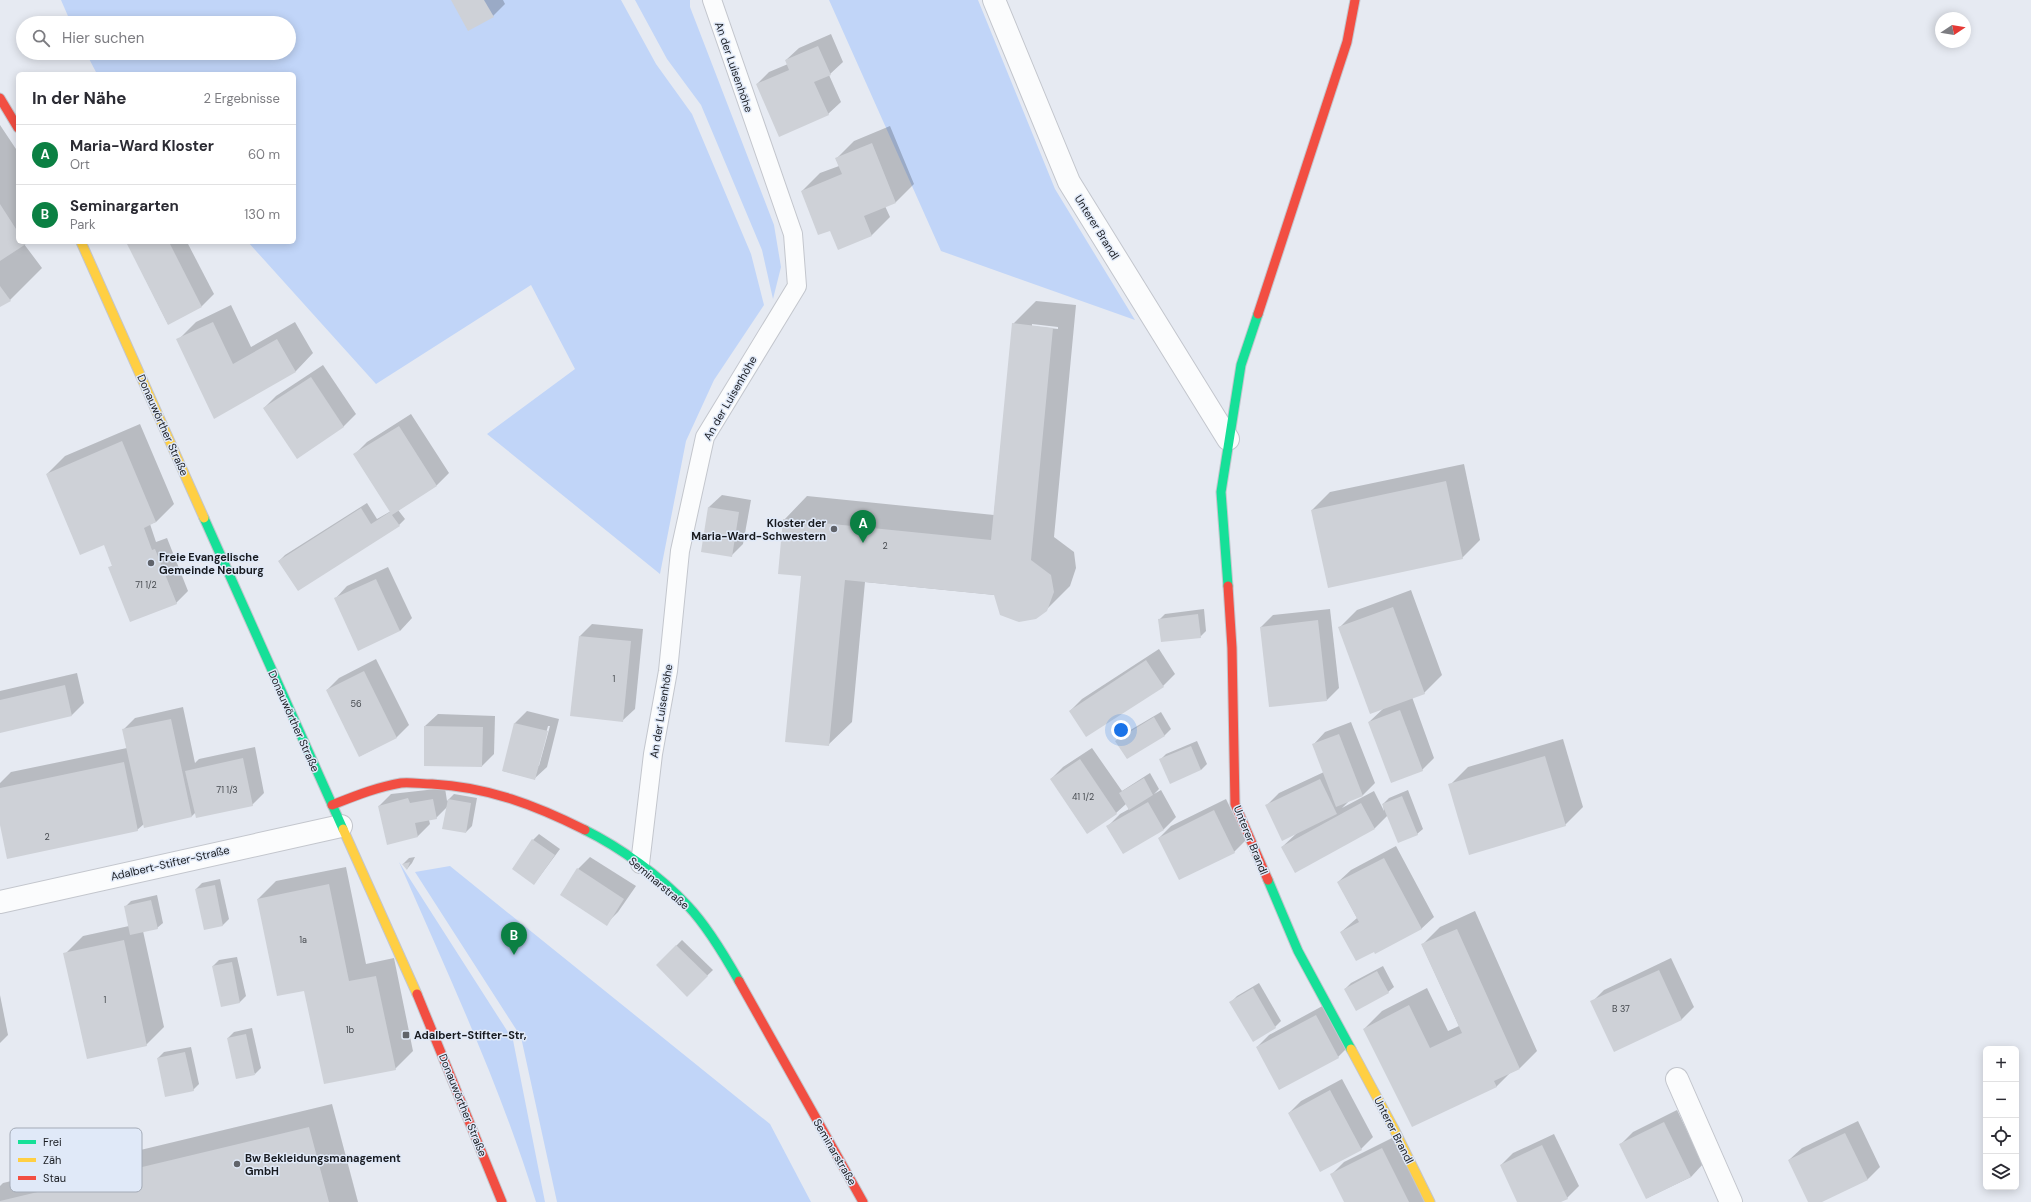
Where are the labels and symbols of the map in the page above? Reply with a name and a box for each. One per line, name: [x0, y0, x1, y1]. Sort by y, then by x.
north arrow: [1935, 12, 1971, 48]
street label: An der Luisenhöhe: [712, 20, 756, 114]
street label: Unterer Brandl: [1072, 192, 1122, 262]
street label: An der Luisenhöhe: [700, 353, 760, 443]
street label: Donauwörther Straße: [134, 372, 192, 478]
pin: A: [850, 510, 876, 543]
place label: Kloster der Maria-Ward-Schwestern: [691, 516, 827, 543]
marker: Kloster der Maria-Ward-Schwestern: [829, 524, 839, 534]
house number: 2: [882, 540, 888, 552]
place label: Freie Evangelische Gemeinde Neuburg: [159, 550, 264, 577]
marker: Freie Evangelische Gemeinde Neuburg: [146, 558, 156, 568]
house number: 71 1/2: [135, 579, 157, 591]
street label: An der Luisenhöhe: [647, 663, 675, 759]
street label: Donauwörther Straße: [265, 668, 323, 774]
house number: 1: [613, 673, 616, 685]
house number: 56: [350, 698, 362, 710]
your location: [1111, 720, 1131, 740]
house number: 71 1/3: [216, 784, 238, 796]
house number: 41 1/2: [1072, 791, 1094, 803]
street label: Unterer Brandl: [1231, 803, 1271, 877]
house number: 2: [44, 831, 50, 843]
street label: Adalbert-Stifter-Straße: [109, 843, 231, 883]
street label: Seminarstraße: [626, 854, 692, 912]
pin: B: [501, 922, 527, 955]
house number: 1a: [299, 934, 307, 946]
house number: 1: [104, 994, 107, 1006]
house number: B 37: [1612, 1003, 1630, 1015]
house number: 1b: [346, 1024, 355, 1036]
place label: Adalbert-Stifter-Str,: [414, 1028, 527, 1042]
marker: Adalbert-Stifter-Str,: [401, 1030, 411, 1040]
street label: Donauwörther Straße: [436, 1052, 490, 1158]
street label: Unterer Brandl: [1371, 1094, 1417, 1166]
street label: Seminarstraße: [810, 1116, 860, 1188]
legend: [10, 1128, 142, 1192]
text: Frei: [43, 1135, 62, 1149]
place label: Bw Bekleidungsmanagement GmbH: [245, 1151, 401, 1178]
text: Zäh: [43, 1153, 61, 1167]
marker: Bw Bekleidungsmanagement GmbH: [232, 1159, 242, 1169]
text: Stau: [43, 1171, 66, 1185]

